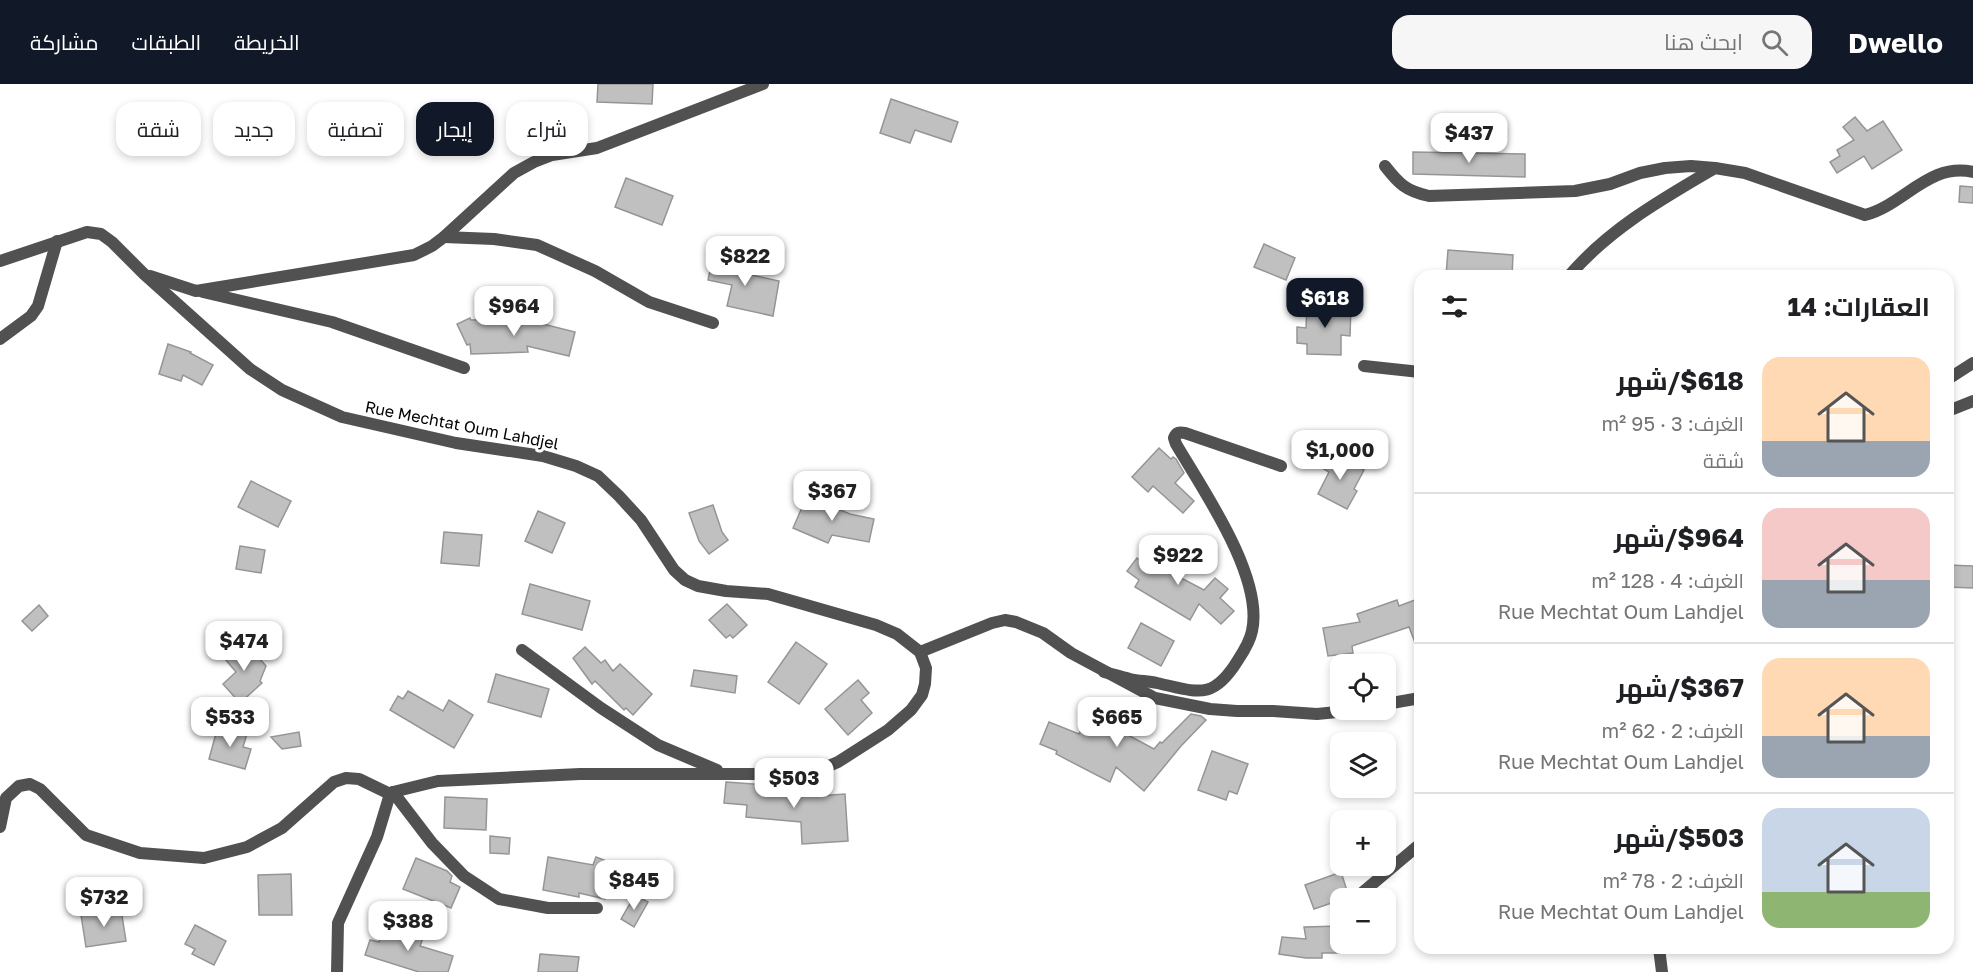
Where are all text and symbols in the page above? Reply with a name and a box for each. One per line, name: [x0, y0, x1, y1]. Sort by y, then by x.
search box: [1392, 15, 1812, 69]
icon: search: [1758, 26, 1791, 59]
text: Dwello: [1848, 26, 1943, 59]
text: ابحث هنا: [1664, 28, 1743, 55]
text: مشاركة: [30, 29, 99, 55]
text: الطبقات: [132, 29, 201, 55]
text: الخريطة: [234, 29, 300, 55]
chip: شقة: [116, 102, 201, 156]
chip: جديد: [213, 102, 295, 156]
chip: تصفية: [307, 102, 404, 156]
chip: إيجار: [416, 102, 494, 156]
chip: شراء: [506, 102, 588, 156]
pin: $437: [1433, 113, 1505, 164]
text: $437: [1445, 120, 1494, 144]
pin: $822: [709, 236, 781, 287]
text: $822: [720, 243, 770, 267]
pin: $618: [1289, 278, 1361, 329]
text: $618: [1300, 285, 1350, 309]
pin: $964: [478, 286, 550, 337]
icon: filters: [1438, 290, 1471, 323]
text: العقارات: 14: [1787, 291, 1930, 322]
text: $964: [488, 293, 540, 317]
text: $618/شهر: [1617, 365, 1744, 396]
icon: home: [1810, 381, 1882, 453]
street label: Rue Mechtat Oum Lahdjel: [363, 396, 561, 454]
text: الغرف: 3 · 95 m²: [1601, 411, 1744, 435]
pin: $1,000: [1291, 430, 1389, 481]
text: $1,000: [1305, 437, 1375, 461]
text: شقة: [1703, 448, 1744, 472]
pin: $367: [796, 471, 868, 522]
text: $367: [807, 478, 857, 502]
text: $964/شهر: [1614, 522, 1744, 553]
icon: home: [1810, 532, 1882, 604]
pin: $922: [1142, 535, 1214, 586]
text: $922: [1153, 542, 1203, 566]
text: الغرف: 4 · 128 m²: [1591, 568, 1744, 592]
text: Rue Mechtat Oum Lahdjel: [1498, 599, 1744, 623]
pin: $474: [208, 621, 280, 672]
text: $474: [219, 628, 269, 652]
map controls: [1330, 654, 1396, 954]
button: locate: [1330, 654, 1396, 720]
text: $367/شهر: [1617, 672, 1744, 703]
icon: home: [1810, 682, 1882, 754]
pin: $533: [194, 697, 266, 748]
pin: $665: [1081, 697, 1153, 748]
text: $533: [205, 704, 255, 728]
text: $665: [1092, 704, 1143, 728]
text: الغرف: 2 · 62 m²: [1602, 718, 1744, 742]
button: layers: [1330, 732, 1396, 798]
text: Rue Mechtat Oum Lahdjel: [1498, 749, 1744, 773]
pin: $503: [758, 758, 830, 809]
text: $503: [769, 765, 819, 789]
button: +: [1330, 810, 1396, 876]
text: $503/شهر: [1615, 822, 1744, 853]
icon: home: [1810, 832, 1882, 904]
pin: $845: [598, 860, 670, 911]
text: $845: [609, 867, 659, 891]
text: الغرف: 2 · 78 m²: [1602, 868, 1744, 892]
pin: $732: [68, 877, 140, 928]
text: $732: [80, 884, 128, 908]
button: −: [1330, 888, 1396, 954]
text: Rue Mechtat Oum Lahdjel: [1498, 899, 1744, 923]
pin: $388: [372, 901, 444, 952]
text: $388: [382, 908, 434, 932]

